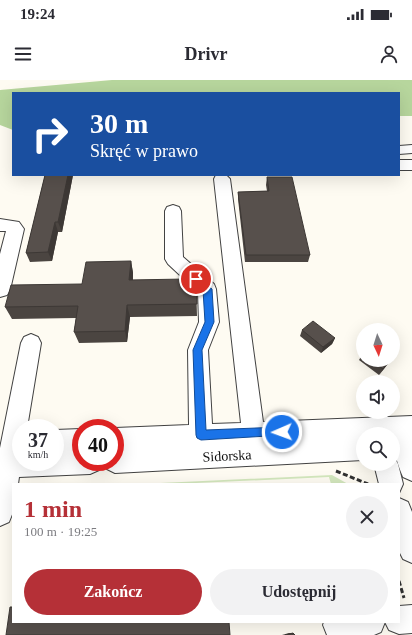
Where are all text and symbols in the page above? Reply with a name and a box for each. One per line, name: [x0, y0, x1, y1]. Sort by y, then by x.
text: 19:24: [20, 6, 55, 22]
icon: menu: [12, 43, 34, 65]
icon: person: [378, 43, 400, 65]
text: Drivr: [185, 44, 227, 64]
icon: right: [24, 108, 76, 160]
text: 30 m: [90, 108, 148, 139]
text: Skręć w prawo: [90, 141, 198, 161]
pin: [179, 262, 213, 296]
icon: arrive: [185, 268, 207, 290]
north arrow: [356, 323, 400, 367]
map controls: [356, 323, 400, 471]
button: sound: [356, 375, 400, 419]
position arrow: [261, 411, 303, 453]
speed limit sign: 40: [72, 419, 124, 471]
button: search: [356, 427, 400, 471]
text: 37: [28, 429, 48, 451]
street label: Sidorska: [202, 447, 253, 465]
text: km/h: [28, 449, 48, 460]
text: 1 min: [24, 496, 82, 522]
button: close: [346, 496, 388, 538]
text: 100 m · 19:25: [24, 524, 97, 539]
button: Zakończ: [24, 569, 202, 615]
button: Udostępnij: [210, 569, 388, 615]

